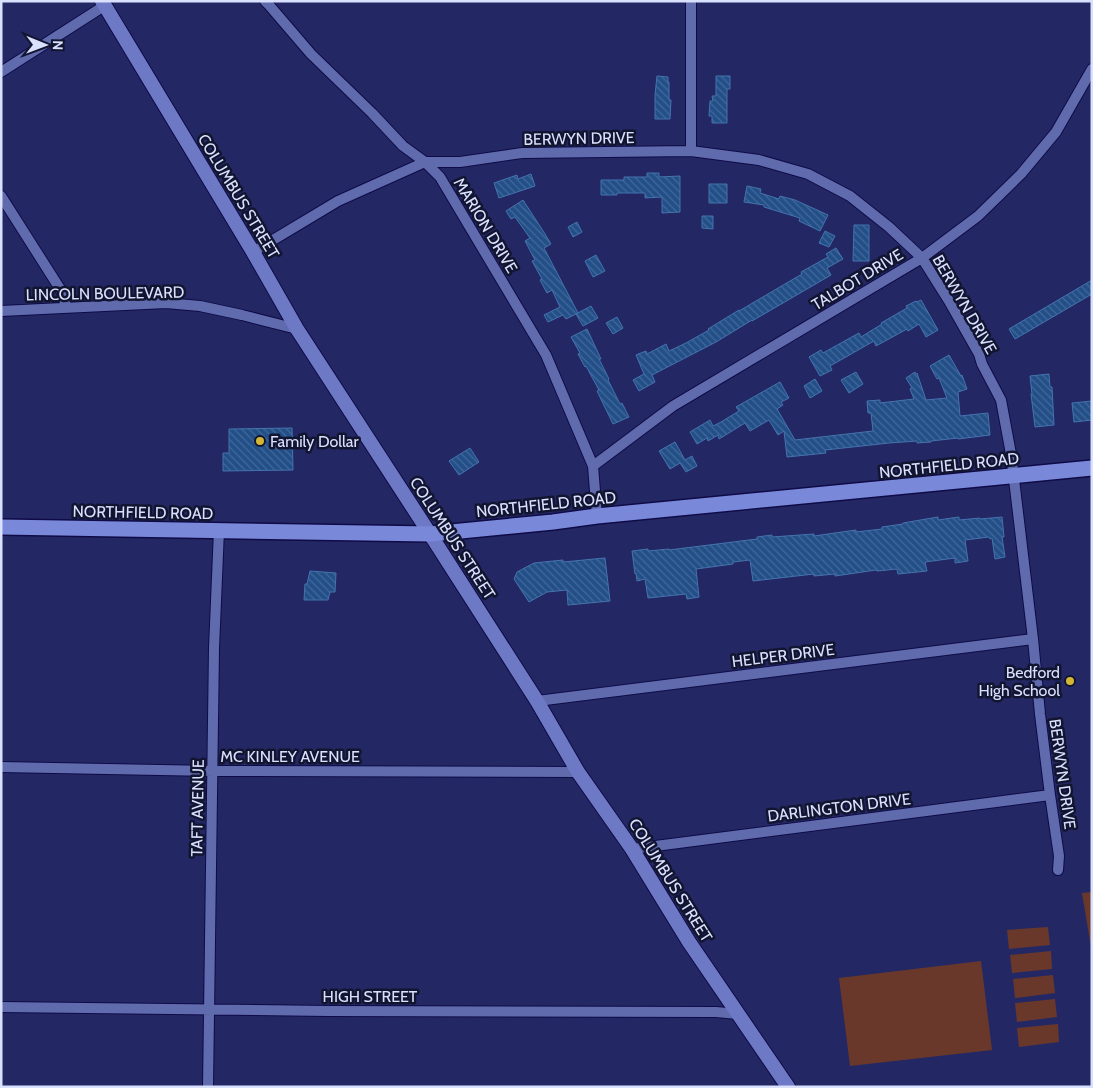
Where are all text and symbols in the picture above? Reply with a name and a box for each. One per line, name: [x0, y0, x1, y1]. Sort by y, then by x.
north arrow: [20, 20, 70, 70]
text: N: [49, 40, 67, 50]
street label: BERWYN DRIVE: [523, 128, 635, 149]
street label: COLUMBUS STREET: [194, 131, 283, 262]
street label: MARION DRIVE: [450, 174, 522, 276]
street label: TALBOT DRIVE: [808, 245, 906, 314]
street label: BERWYN DRIVE: [929, 251, 1001, 357]
street label: LINCOLN BOULEVARD: [26, 283, 184, 304]
place label: Family Dollar: [270, 432, 359, 451]
marker: Family Dollar: [254, 435, 266, 447]
street label: NORTHFIELD ROAD: [878, 449, 1020, 482]
street label: COLUMBUS STREET: [406, 474, 499, 603]
street label: NORTHFIELD ROAD: [475, 488, 617, 521]
street label: NORTHFIELD ROAD: [72, 502, 213, 523]
street label: HELPER DRIVE: [731, 640, 836, 671]
place label: Bedford High School: [979, 663, 1060, 700]
marker: Bedford High School: [1064, 675, 1076, 687]
street label: BERWYN DRIVE: [1045, 718, 1080, 831]
street label: MC KINLEY AVENUE: [220, 747, 360, 766]
street label: TAFT AVENUE: [187, 759, 208, 857]
street label: DARLINGTON DRIVE: [766, 789, 912, 826]
street label: COLUMBUS STREET: [625, 815, 716, 946]
street label: HIGH STREET: [323, 987, 418, 1006]

